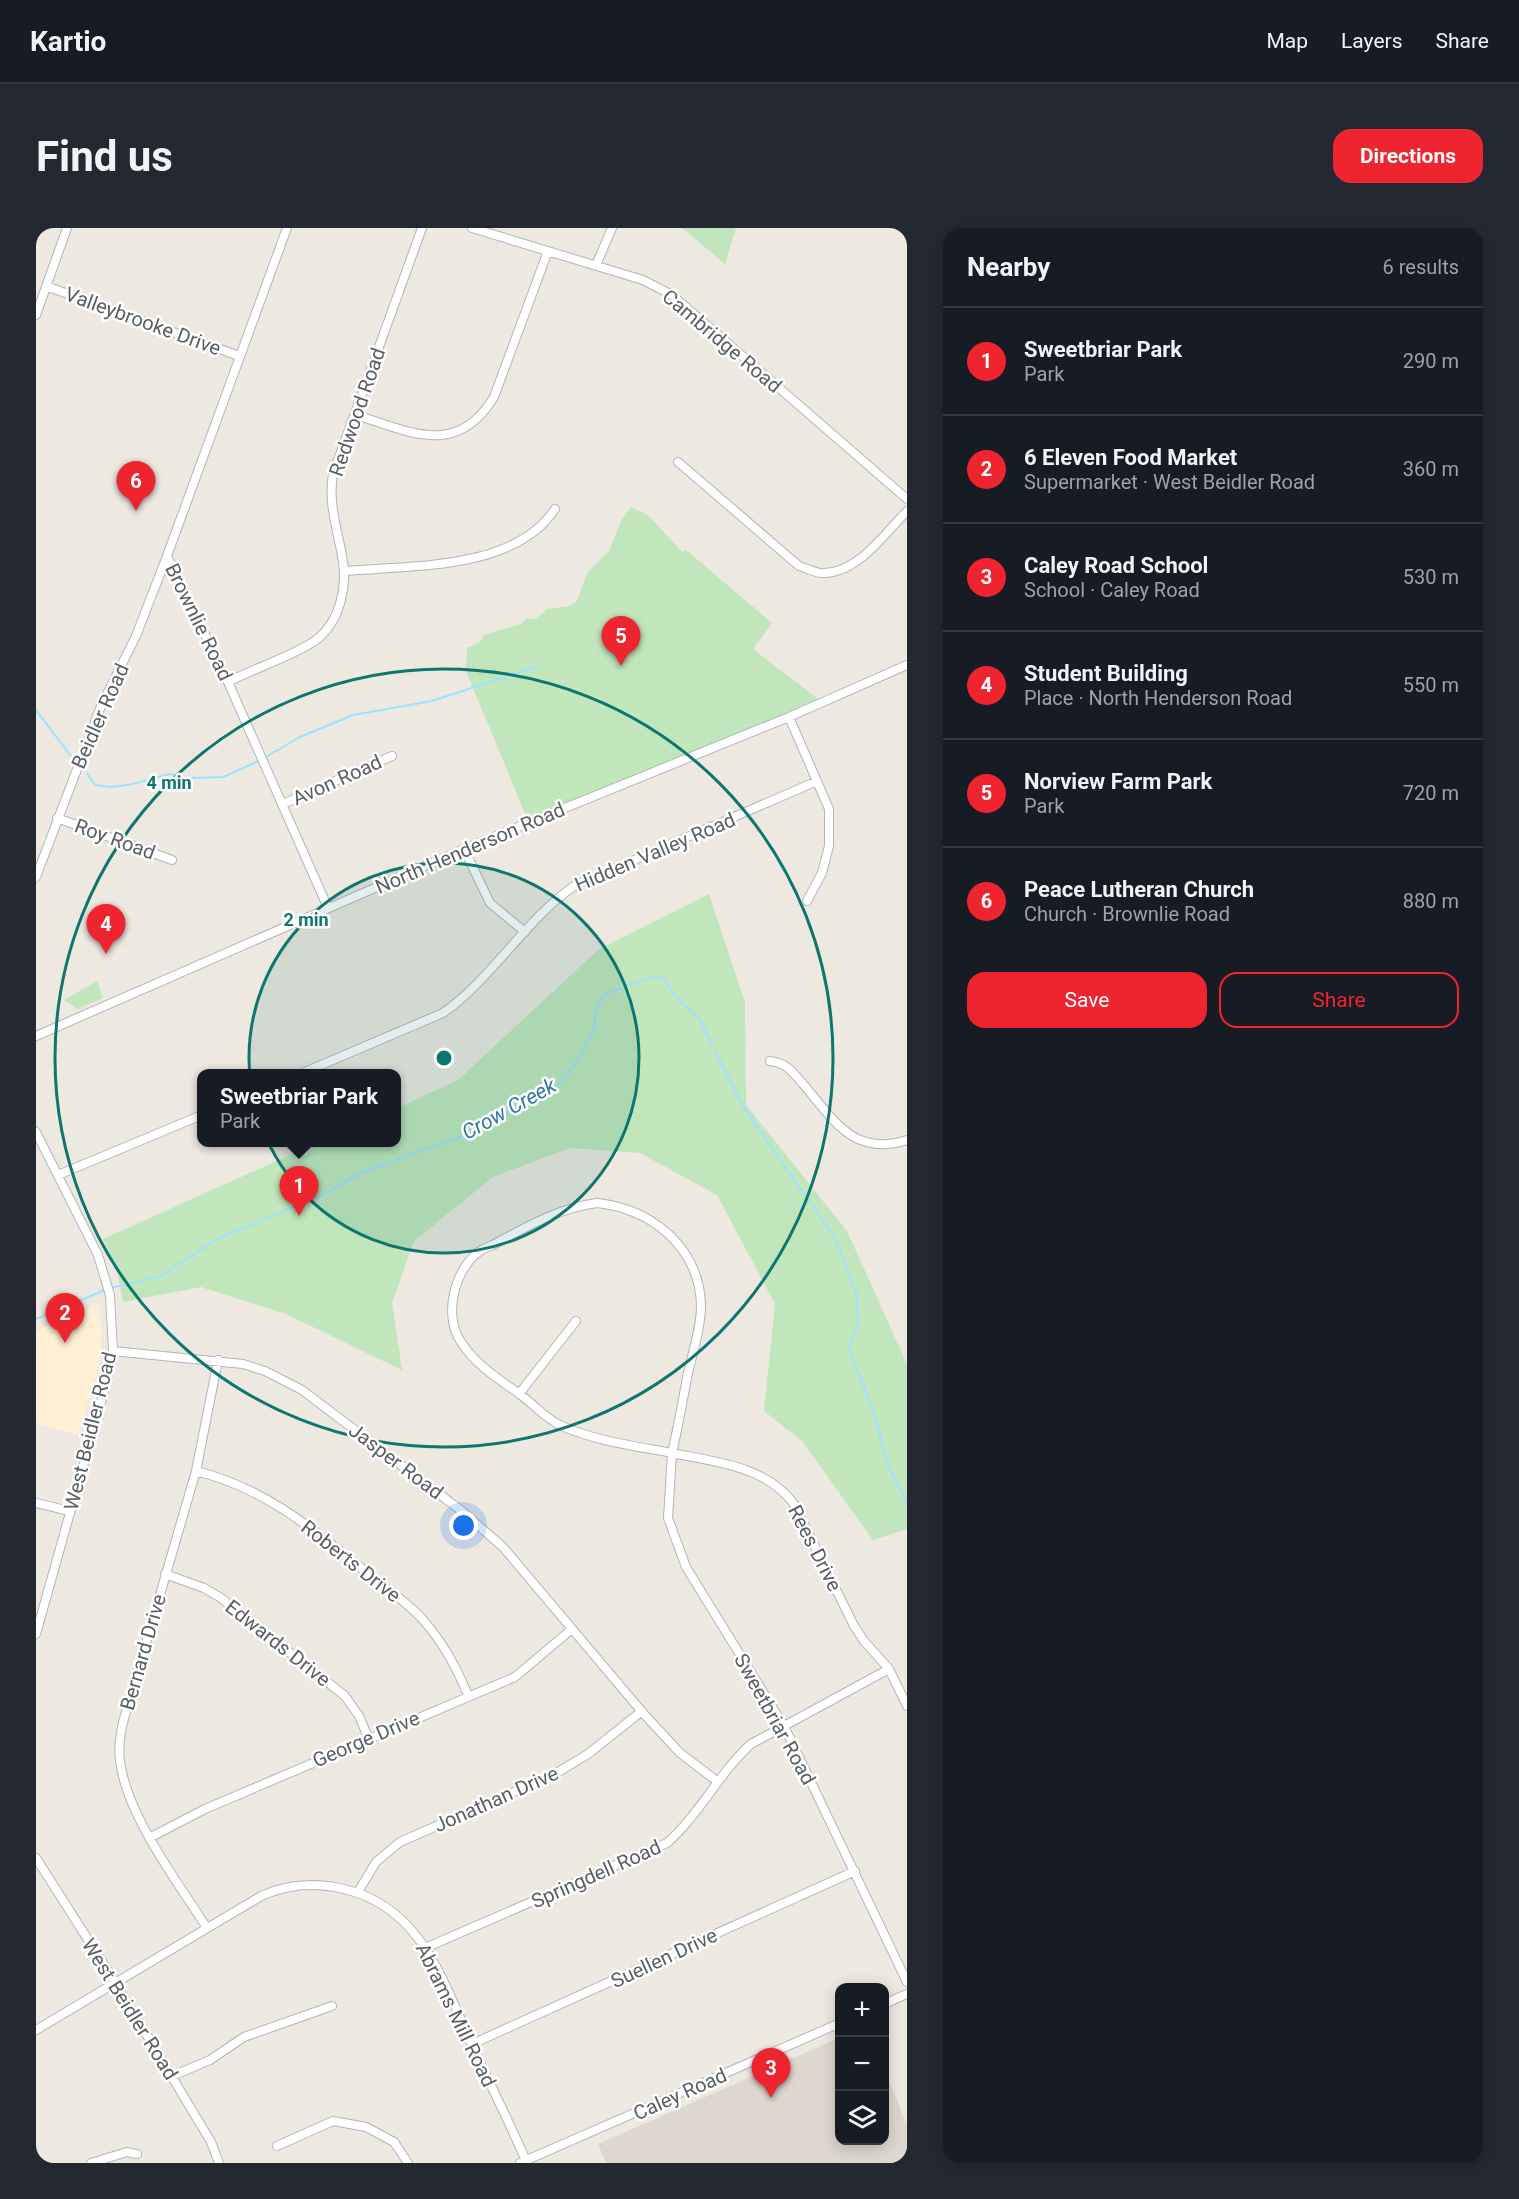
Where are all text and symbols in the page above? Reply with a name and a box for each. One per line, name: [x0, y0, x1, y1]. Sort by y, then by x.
text: Kartio: [30, 25, 106, 58]
text: Map: [1266, 29, 1308, 53]
text: Layers: [1341, 29, 1402, 53]
text: Share: [1435, 29, 1489, 53]
button: Directions: [1333, 129, 1483, 183]
text: Find us: [36, 132, 173, 181]
text: Nearby: [967, 252, 1050, 282]
text: 6 results: [1383, 255, 1459, 279]
street label: Valleybrooke Drive: [62, 282, 224, 360]
street label: Cambridge Road: [657, 284, 787, 398]
text: Sweetbriar Park: [1024, 337, 1182, 362]
street label: Redwood Road: [324, 345, 390, 479]
text: 1: [981, 349, 992, 373]
text: 290 m: [1403, 349, 1459, 373]
text: Park: [1024, 362, 1064, 386]
text: 6 Eleven Food Market: [1024, 445, 1237, 470]
text: 2: [981, 457, 992, 481]
text: 360 m: [1403, 457, 1459, 481]
pin: 6: [116, 462, 156, 511]
text: Supermarket · West Beidler Road: [1024, 470, 1315, 494]
text: Caley Road School: [1024, 553, 1208, 578]
street label: Brownlie Road: [160, 559, 238, 685]
text: 3: [981, 565, 992, 589]
text: 530 m: [1403, 565, 1459, 589]
text: School · Caley Road: [1024, 578, 1200, 602]
pin: 5: [602, 616, 640, 666]
street label: Beidler Road: [66, 660, 134, 772]
text: Student Building: [1024, 661, 1188, 686]
text: 4: [981, 673, 992, 697]
text: 550 m: [1403, 673, 1459, 697]
text: Place · North Henderson Road: [1024, 686, 1292, 710]
street label: Avon Road: [289, 750, 385, 810]
text: Norview Farm Park: [1024, 769, 1212, 794]
text: 4 min: [146, 772, 192, 793]
text: 5: [981, 781, 992, 805]
text: 720 m: [1403, 781, 1459, 805]
text: Park: [1024, 794, 1064, 818]
street label: North Henderson Road: [372, 797, 568, 899]
street label: Hidden Valley Road: [571, 807, 739, 897]
street label: Roy Road: [71, 813, 159, 865]
text: Peace Lutheran Church: [1024, 877, 1254, 902]
text: 6: [981, 889, 992, 913]
text: 880 m: [1403, 889, 1459, 913]
text: Church · Brownlie Road: [1024, 902, 1230, 926]
pin: 4: [86, 904, 126, 954]
text: 2 min: [283, 909, 329, 930]
button: Save: [967, 972, 1207, 1028]
button: Share: [1219, 972, 1459, 1028]
centre of rings: [434, 1048, 454, 1068]
popup: [197, 1069, 401, 1147]
water label: Crow Creek: [458, 1073, 561, 1145]
text: Sweetbriar Park: [220, 1084, 378, 1109]
text: Park: [220, 1109, 260, 1133]
pin: 1: [280, 1166, 318, 1216]
pin: 2: [45, 1294, 84, 1343]
street label: West Beidler Road: [59, 1349, 121, 1513]
street label: Jasper Road: [344, 1418, 448, 1504]
street label: Rees Drive: [783, 1501, 847, 1595]
your location: [449, 1511, 478, 1540]
street label: Roberts Drive: [296, 1515, 406, 1607]
street label: Bernard Drive: [115, 1591, 171, 1713]
street label: Edwards Drive: [221, 1595, 335, 1691]
street label: Sweetbriar Road: [729, 1649, 821, 1789]
street label: George Drive: [309, 1706, 423, 1772]
street label: Jonathan Drive: [430, 1761, 562, 1837]
street label: Springdell Road: [527, 1835, 665, 1913]
street label: Suellen Drive: [607, 1923, 721, 1993]
street label: West Beidler Road: [77, 1934, 183, 2084]
street label: Abrams Mill Road: [411, 1939, 501, 2091]
map controls: [835, 1983, 889, 2145]
button: +: [835, 1983, 889, 2037]
button: −: [835, 2037, 889, 2091]
pin: 3: [752, 2048, 790, 2098]
street label: Caley Road: [630, 2063, 730, 2125]
button: layers: [835, 2091, 889, 2145]

